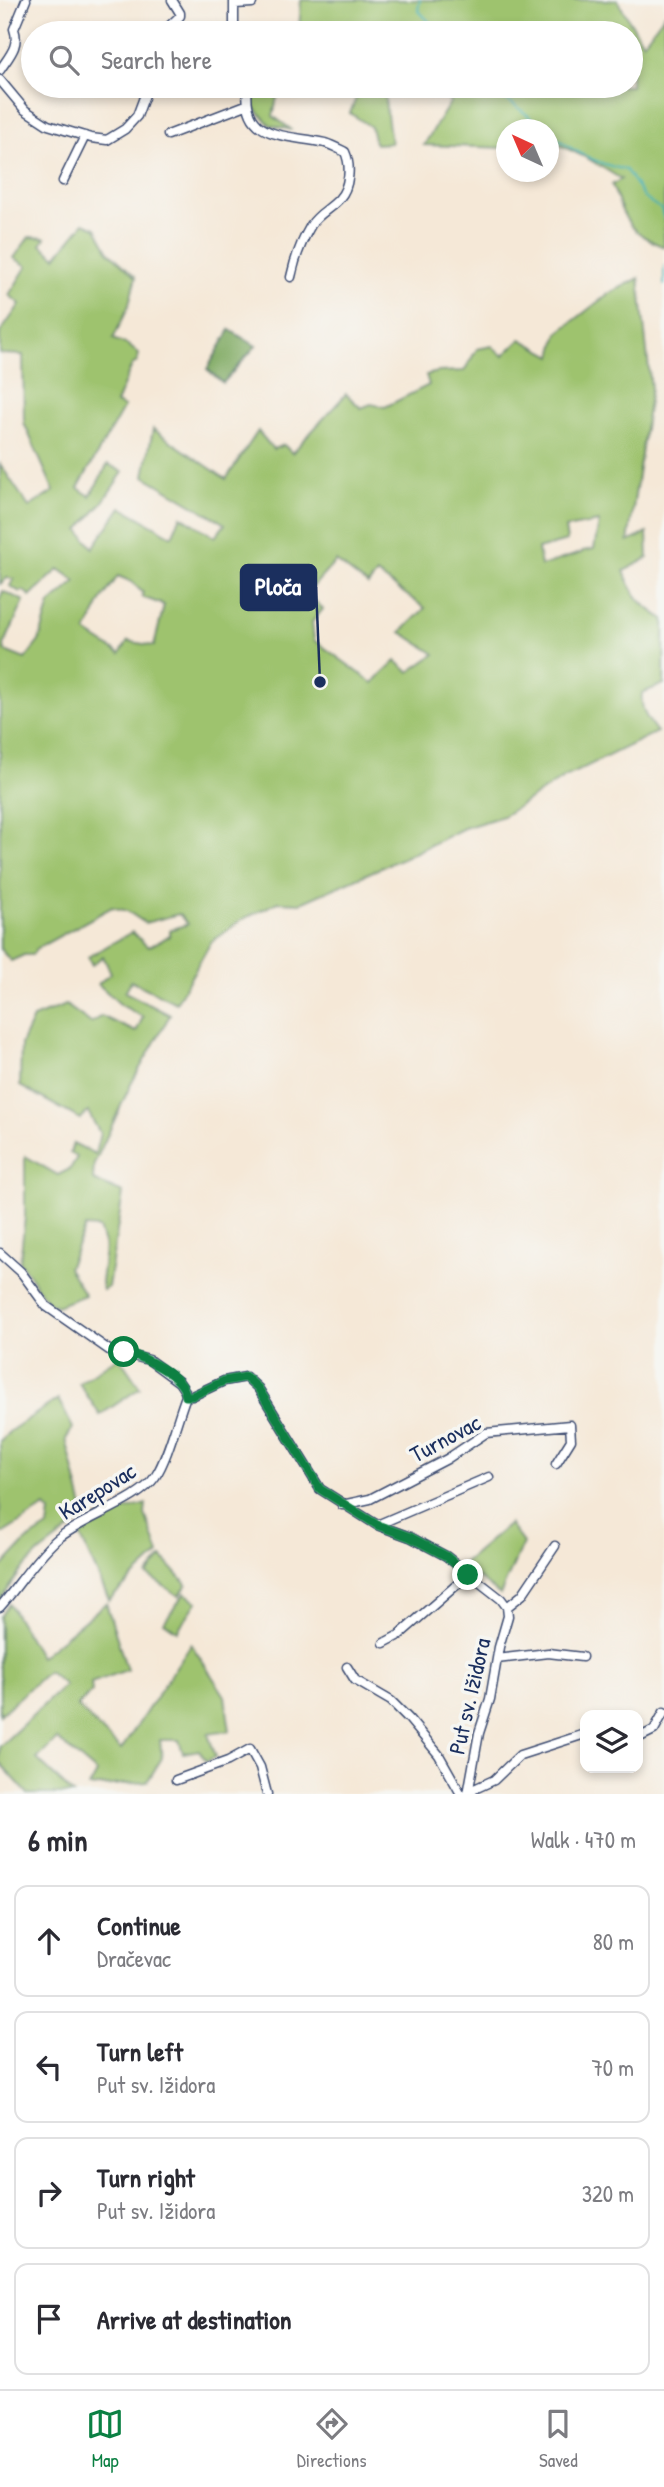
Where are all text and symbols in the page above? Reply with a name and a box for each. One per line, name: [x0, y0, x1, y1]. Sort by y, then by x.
search box: [21, 21, 643, 98]
icon: search: [45, 41, 83, 79]
text: Search here: [101, 42, 212, 77]
north arrow: [496, 119, 559, 182]
callout: Ploča: [241, 565, 316, 610]
text: Ploča: [255, 570, 302, 602]
route start: [108, 1336, 139, 1367]
street label: Turnovac: [404, 1407, 486, 1469]
street label: Karepovac: [53, 1455, 141, 1527]
route end: [452, 1559, 483, 1590]
street label: Put sv. Ižidora: [441, 1635, 497, 1757]
map controls: [580, 1710, 643, 1773]
button: layers: [580, 1710, 643, 1773]
text: 6 min: [28, 1820, 88, 1860]
text: Walk · 470 m: [531, 1824, 636, 1855]
text: Continue: [97, 1908, 181, 1943]
icon: ahead: [30, 1922, 68, 1960]
text: 80 m: [593, 1926, 634, 1957]
text: Dračevac: [97, 1943, 171, 1974]
text: Turn left: [97, 2034, 183, 2069]
icon: left: [30, 2048, 68, 2086]
text: 70 m: [591, 2052, 634, 2083]
text: Put sv. Ižidora: [97, 2069, 215, 2100]
text: Turn right: [97, 2160, 195, 2195]
icon: right: [30, 2174, 68, 2212]
text: 320 m: [582, 2178, 634, 2209]
text: Put sv. Ižidora: [97, 2195, 215, 2226]
icon: arrive: [30, 2300, 68, 2338]
text: Arrive at destination: [97, 2302, 292, 2337]
tab: Map: [86, 2405, 124, 2473]
tab: Directions: [297, 2405, 367, 2473]
tab: Saved: [539, 2405, 578, 2473]

